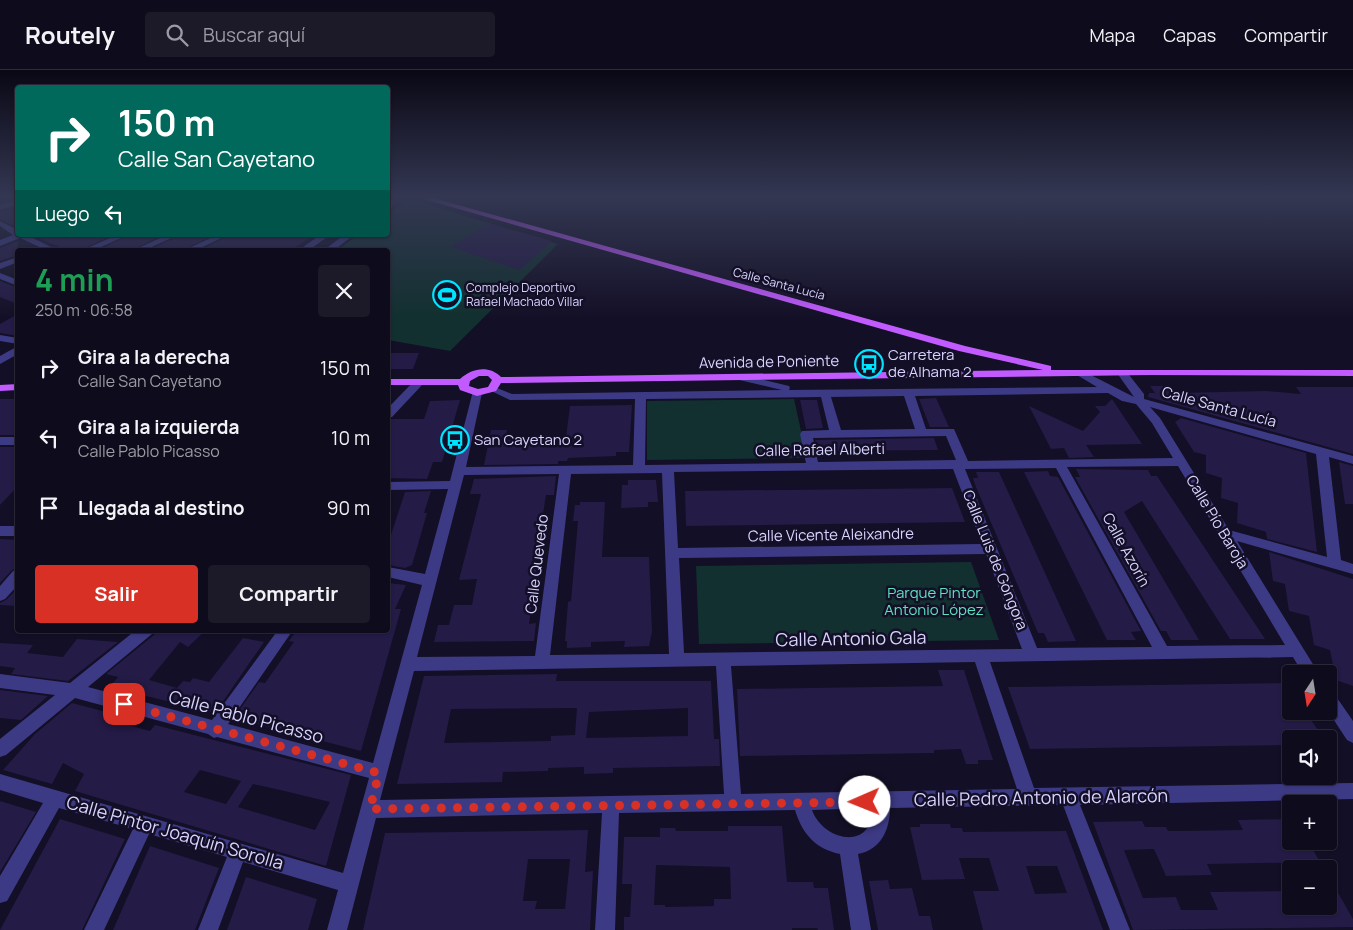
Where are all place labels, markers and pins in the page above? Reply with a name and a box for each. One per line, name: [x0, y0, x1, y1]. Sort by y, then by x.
place label: Complejo Deportivo Rafael Machado Villar: [466, 279, 584, 310]
sports icon: Complejo Deportivo Rafael Machado Villar: [432, 280, 462, 310]
place label: Carretera de Alhama 2: [888, 344, 972, 382]
bus stop icon: Carretera de Alhama 2: [854, 349, 884, 379]
bus stop icon: San Cayetano 2: [440, 425, 470, 455]
place label: San Cayetano 2: [474, 429, 582, 450]
pin: [103, 683, 145, 725]

